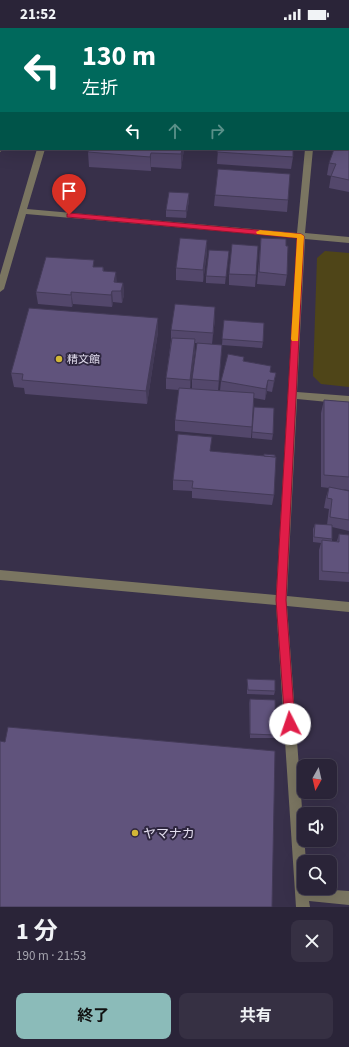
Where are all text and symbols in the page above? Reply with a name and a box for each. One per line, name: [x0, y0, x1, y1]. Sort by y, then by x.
text: 21:52: [20, 4, 56, 25]
text: 130 m: [82, 36, 156, 76]
icon: left: [16, 44, 68, 96]
text: 左折: [82, 76, 118, 101]
icon: left: [122, 120, 144, 142]
icon: ahead: [164, 120, 186, 142]
icon: right: [206, 120, 228, 142]
pin: [52, 174, 86, 215]
icon: arrive: [58, 180, 80, 202]
place label: 精文館: [67, 352, 100, 367]
marker: 精文館: [54, 354, 64, 364]
position arrow: [269, 703, 311, 745]
north arrow: [297, 759, 337, 799]
map controls: [297, 759, 337, 895]
button: sound: [297, 807, 337, 847]
place label: ヤマナカ: [143, 825, 195, 843]
marker: ヤマナカ: [130, 828, 140, 838]
button: search: [297, 855, 337, 895]
text: 1 分: [16, 914, 57, 949]
button: close: [291, 920, 333, 962]
text: 190 m · 21:53: [16, 947, 86, 965]
button: 終了: [16, 993, 171, 1039]
button: 共有: [179, 993, 333, 1039]

